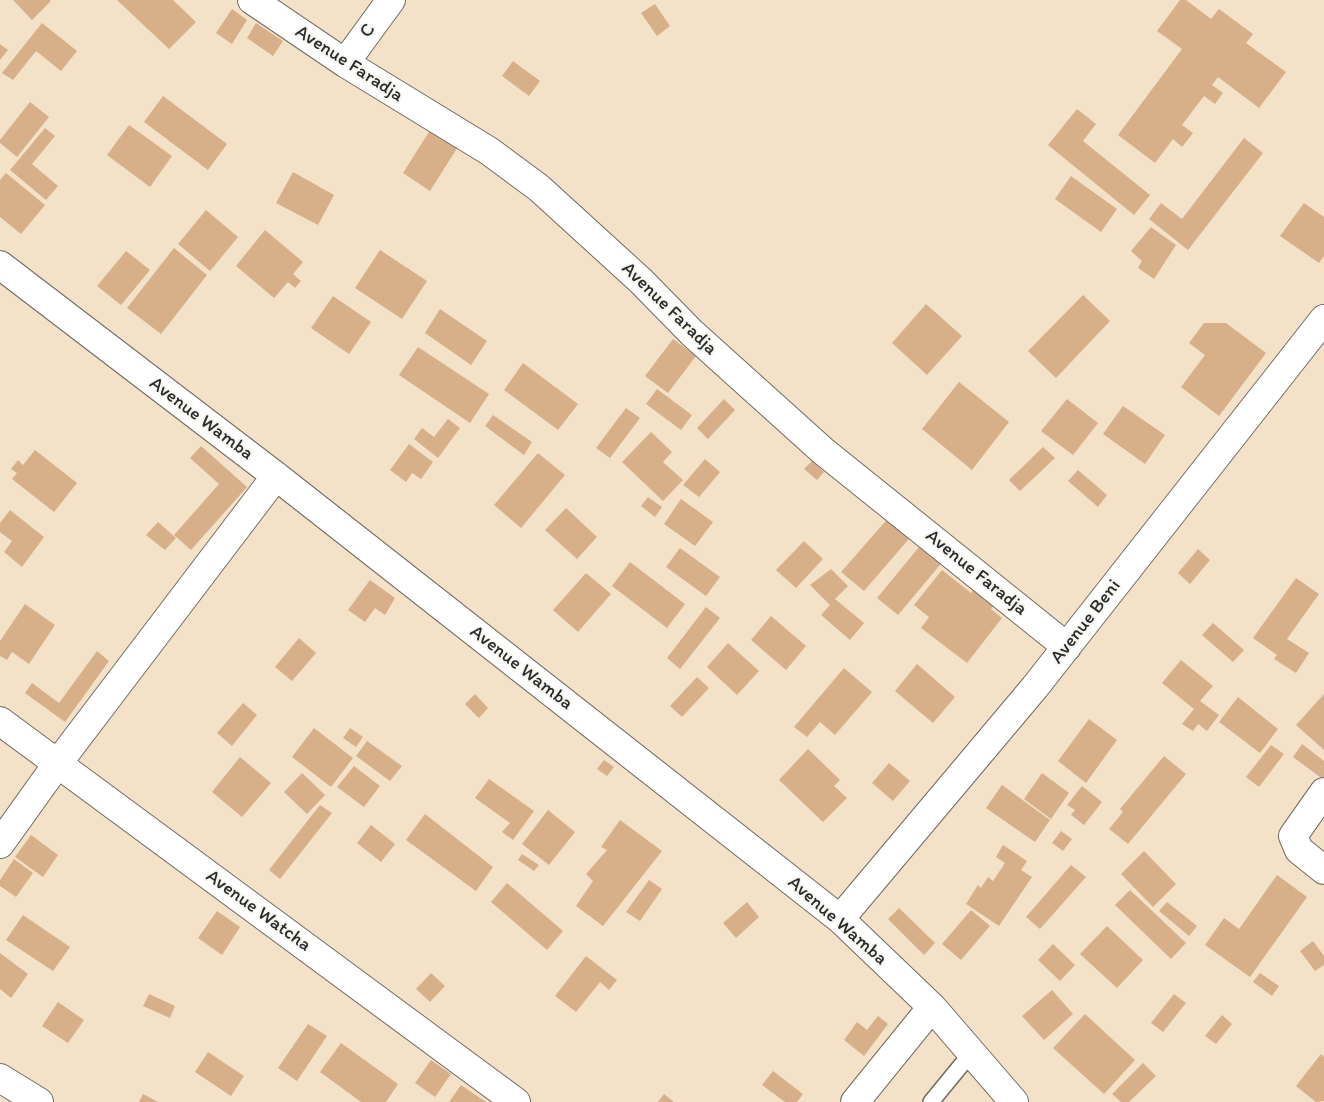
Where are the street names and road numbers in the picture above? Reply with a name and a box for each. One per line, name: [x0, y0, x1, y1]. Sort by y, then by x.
street label: C: [355, 19, 381, 43]
street label: Avenue Faradja: [291, 21, 407, 107]
street label: Avenue Faradja: [616, 258, 722, 360]
street label: Avenue Wamba: [144, 372, 258, 466]
street label: Avenue Faradja: [921, 525, 1031, 621]
street label: Avenue Beni: [1046, 575, 1126, 669]
street label: Avenue Wamba: [465, 621, 577, 715]
street label: Avenue Watcha: [201, 865, 315, 957]
street label: Avenue Wamba: [783, 872, 891, 970]

